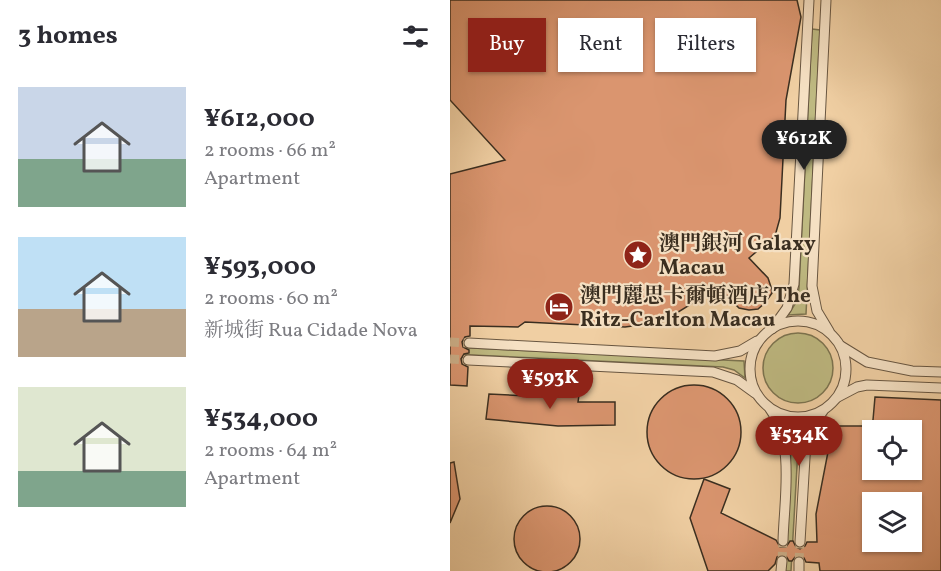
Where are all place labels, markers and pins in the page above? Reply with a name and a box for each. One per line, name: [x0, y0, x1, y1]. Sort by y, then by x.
pin: ¥612K: [762, 120, 846, 171]
place label: 澳門銀河 Galaxy Macau: [659, 230, 816, 283]
place icon: 澳門銀河 Galaxy Macau: [622, 239, 654, 271]
place label: 澳門麗思卡爾頓酒店 The Ritz-Carlton Macau: [580, 282, 811, 335]
hotel icon: 澳門麗思卡爾頓酒店 The Ritz-Carlton Macau: [543, 291, 575, 323]
pin: ¥593K: [508, 359, 592, 410]
pin: ¥534K: [757, 416, 841, 467]

